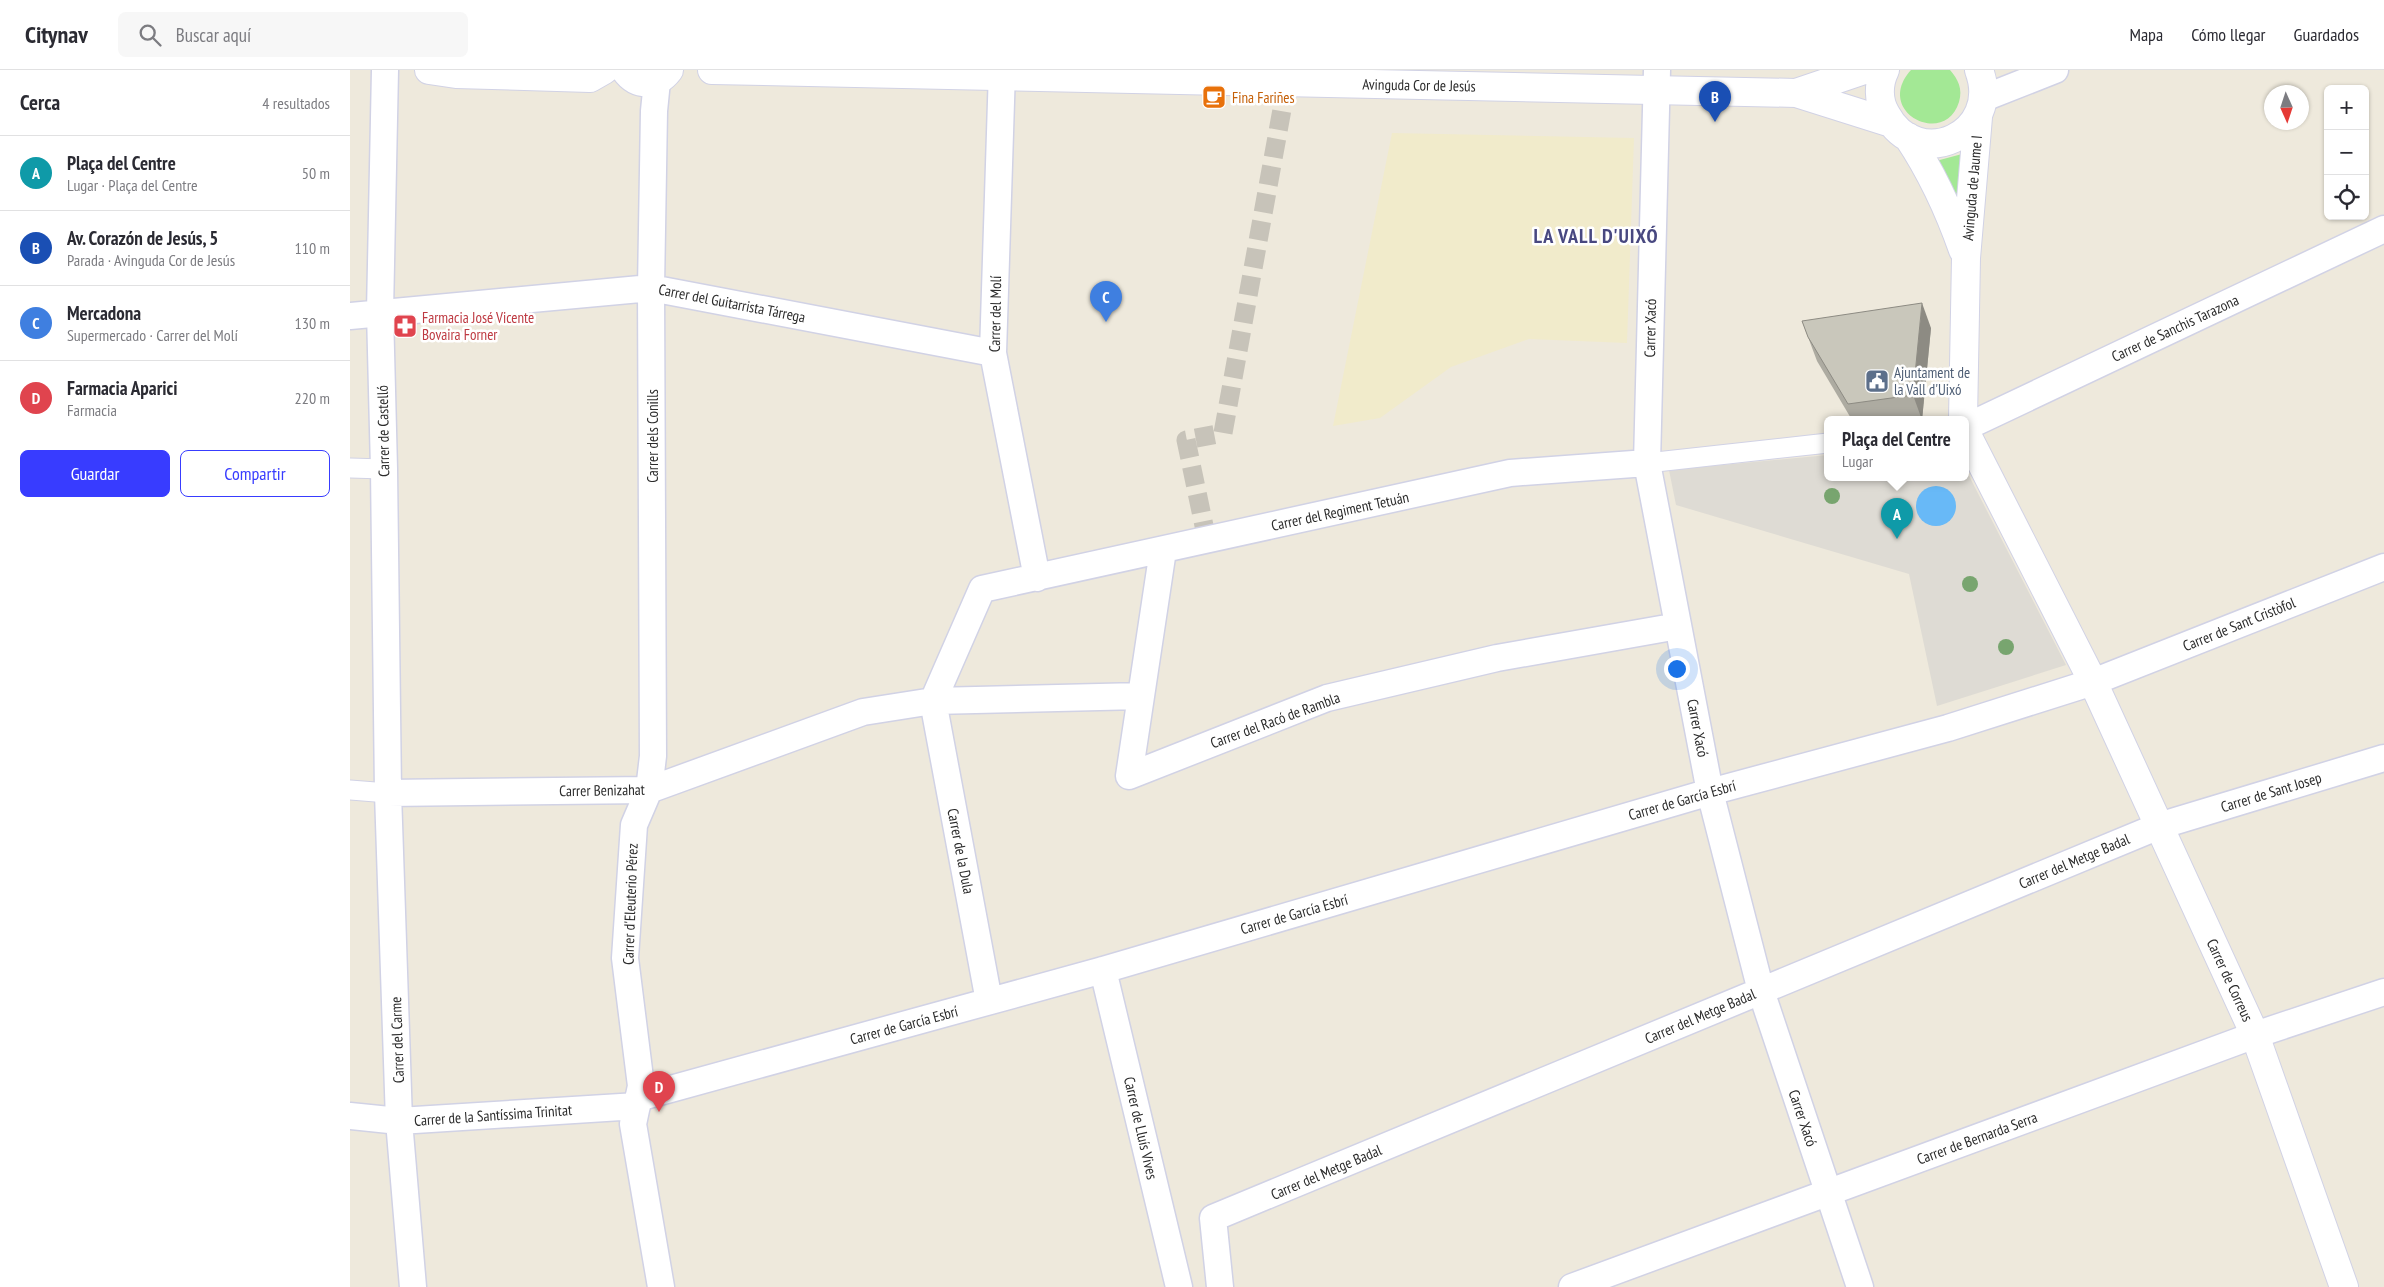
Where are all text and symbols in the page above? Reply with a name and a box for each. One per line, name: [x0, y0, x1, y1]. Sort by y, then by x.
search box: [118, 12, 468, 57]
text: Citynav: [25, 19, 88, 50]
icon: search: [136, 21, 164, 49]
text: Buscar aquí: [176, 23, 251, 47]
text: Mapa: [2129, 23, 2163, 46]
text: Cómo llegar: [2191, 23, 2266, 46]
text: Guardados: [2294, 23, 2359, 46]
street label: Avinguda Cor de Jesús: [1362, 75, 1476, 95]
pin: B: [1699, 81, 1731, 122]
cafe icon: Fina Fariñes: [1201, 84, 1227, 110]
north arrow: [2264, 85, 2309, 130]
map controls: [2324, 85, 2369, 220]
button: +: [2324, 85, 2369, 130]
place label: Fina Fariñes: [1232, 88, 1295, 107]
text: Cerca: [20, 89, 60, 116]
text: 4 resultados: [262, 93, 330, 113]
button: −: [2324, 130, 2369, 175]
street label: Avinguda de Jaume I: [1958, 135, 1986, 241]
text: Plaça del Centre: [67, 151, 176, 175]
text: A: [32, 163, 40, 183]
text: 50 m: [302, 163, 330, 183]
text: Lugar · Plaça del Centre: [67, 175, 198, 195]
button: locate: [2324, 175, 2369, 220]
district label: LA VALL D'UIXÓ: [1533, 223, 1659, 249]
text: Av. Corazón de Jesús, 5: [67, 226, 218, 250]
text: B: [32, 238, 40, 258]
text: 110 m: [295, 238, 330, 258]
text: Parada · Avinguda Cor de Jesús: [67, 250, 235, 270]
street label: Carrer del Molí: [985, 275, 1005, 352]
street label: Carrer del Guitarrista Tárrega: [657, 279, 807, 327]
pin: C: [1090, 281, 1122, 322]
street label: Carrer de Sanchis Tarazona: [2108, 290, 2242, 366]
street label: Carrer Xacó: [1640, 298, 1660, 358]
text: Mercadona: [67, 301, 141, 325]
place label: Farmacia José Vicente Bovaira Forner: [422, 308, 534, 344]
text: C: [32, 313, 40, 333]
text: 130 m: [295, 313, 330, 333]
pharmacy icon: Farmacia José Vicente Bovaira Forner: [392, 313, 418, 339]
text: Supermercado · Carrer del Molí: [67, 325, 238, 345]
place label: Ajuntament de la Vall d'Uixó: [1894, 363, 1970, 399]
public building icon: Ajuntament de la Vall d'Uixó: [1864, 368, 1890, 394]
text: Farmacia Aparici: [67, 376, 177, 400]
street label: Carrer de Castelló: [373, 385, 393, 477]
text: D: [32, 388, 40, 408]
text: 220 m: [295, 388, 330, 408]
street label: Carrer dels Conills: [643, 389, 662, 483]
text: Farmacia: [67, 400, 117, 420]
popup: [1824, 416, 1969, 481]
text: Plaça del Centre: [1842, 427, 1951, 451]
button: Guardar: [20, 450, 170, 497]
button: Compartir: [180, 450, 330, 497]
text: Lugar: [1842, 451, 1873, 471]
street label: Carrer del Regiment Tetuán: [1269, 487, 1411, 535]
pin: A: [1881, 498, 1913, 539]
street label: Carrer de Sant Cristòfol: [2180, 593, 2299, 655]
your location: [1664, 656, 1690, 682]
street label: Carrer del Racó de Rambla: [1208, 688, 1342, 752]
street label: Carrer Xacó: [1683, 697, 1713, 759]
street label: Carrer de Sant Josep: [2218, 768, 2324, 816]
street label: Carrer de García Esbrí: [1626, 775, 1739, 824]
street label: Carrer Benizahat: [559, 780, 645, 800]
street label: Carrer de la Dula: [943, 807, 979, 895]
street label: Carrer del Metge Badal: [2016, 829, 2133, 893]
street label: Carrer d'Eleuterio Pérez: [618, 843, 642, 965]
street label: Carrer de García Esbrí: [1238, 889, 1351, 938]
street label: Carrer de Correus: [2203, 936, 2257, 1024]
street label: Carrer del Metge Badal: [1642, 984, 1759, 1048]
street label: Carrer del Carme: [386, 996, 408, 1084]
street label: Carrer de García Esbrí: [848, 1001, 961, 1049]
pin: D: [643, 1071, 675, 1112]
street label: Carrer de Lluís Vives: [1120, 1075, 1162, 1181]
street label: Carrer Xacó: [1784, 1087, 1822, 1149]
street label: Carrer de la Santíssima Trinitat: [413, 1100, 573, 1130]
street label: Carrer de Bernarda Serra: [1914, 1107, 2040, 1169]
street label: Carrer del Metge Badal: [1268, 1140, 1385, 1204]

